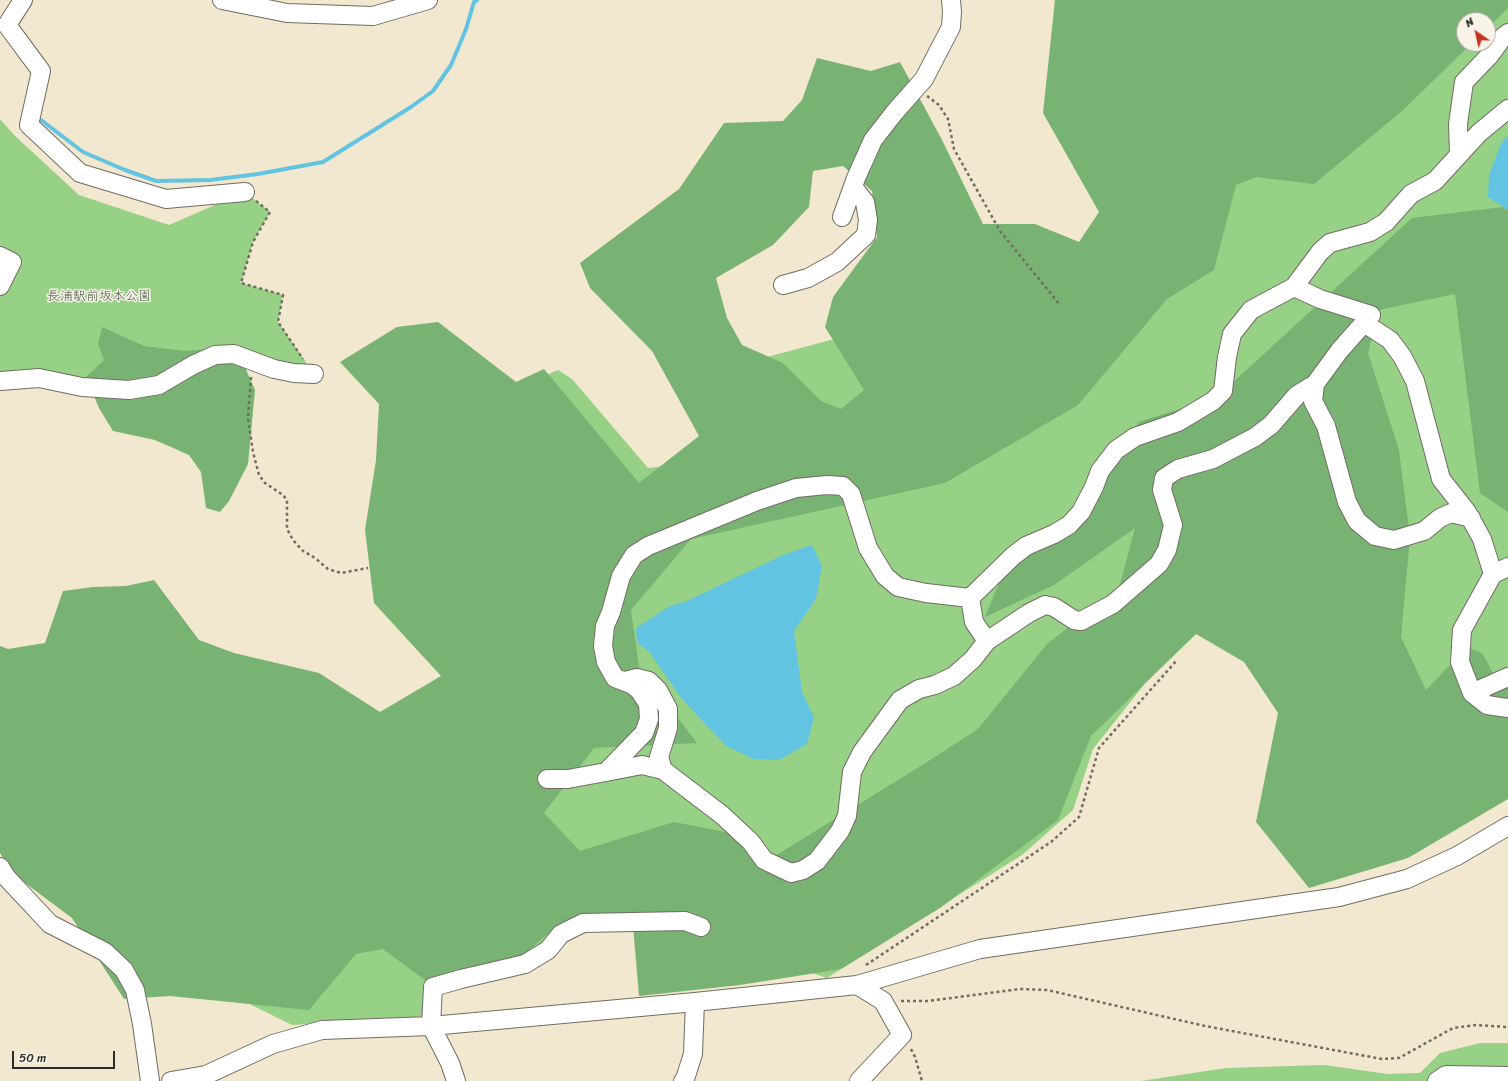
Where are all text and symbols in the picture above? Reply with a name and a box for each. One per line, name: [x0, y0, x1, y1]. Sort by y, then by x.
north arrow: [1456, 12, 1496, 52]
text: N: [1461, 12, 1478, 32]
park label: 長浦駅前坂本公園: [47, 289, 151, 305]
scale bar: [14, 1043, 117, 1069]
text: 50 m: [19, 1047, 46, 1069]

